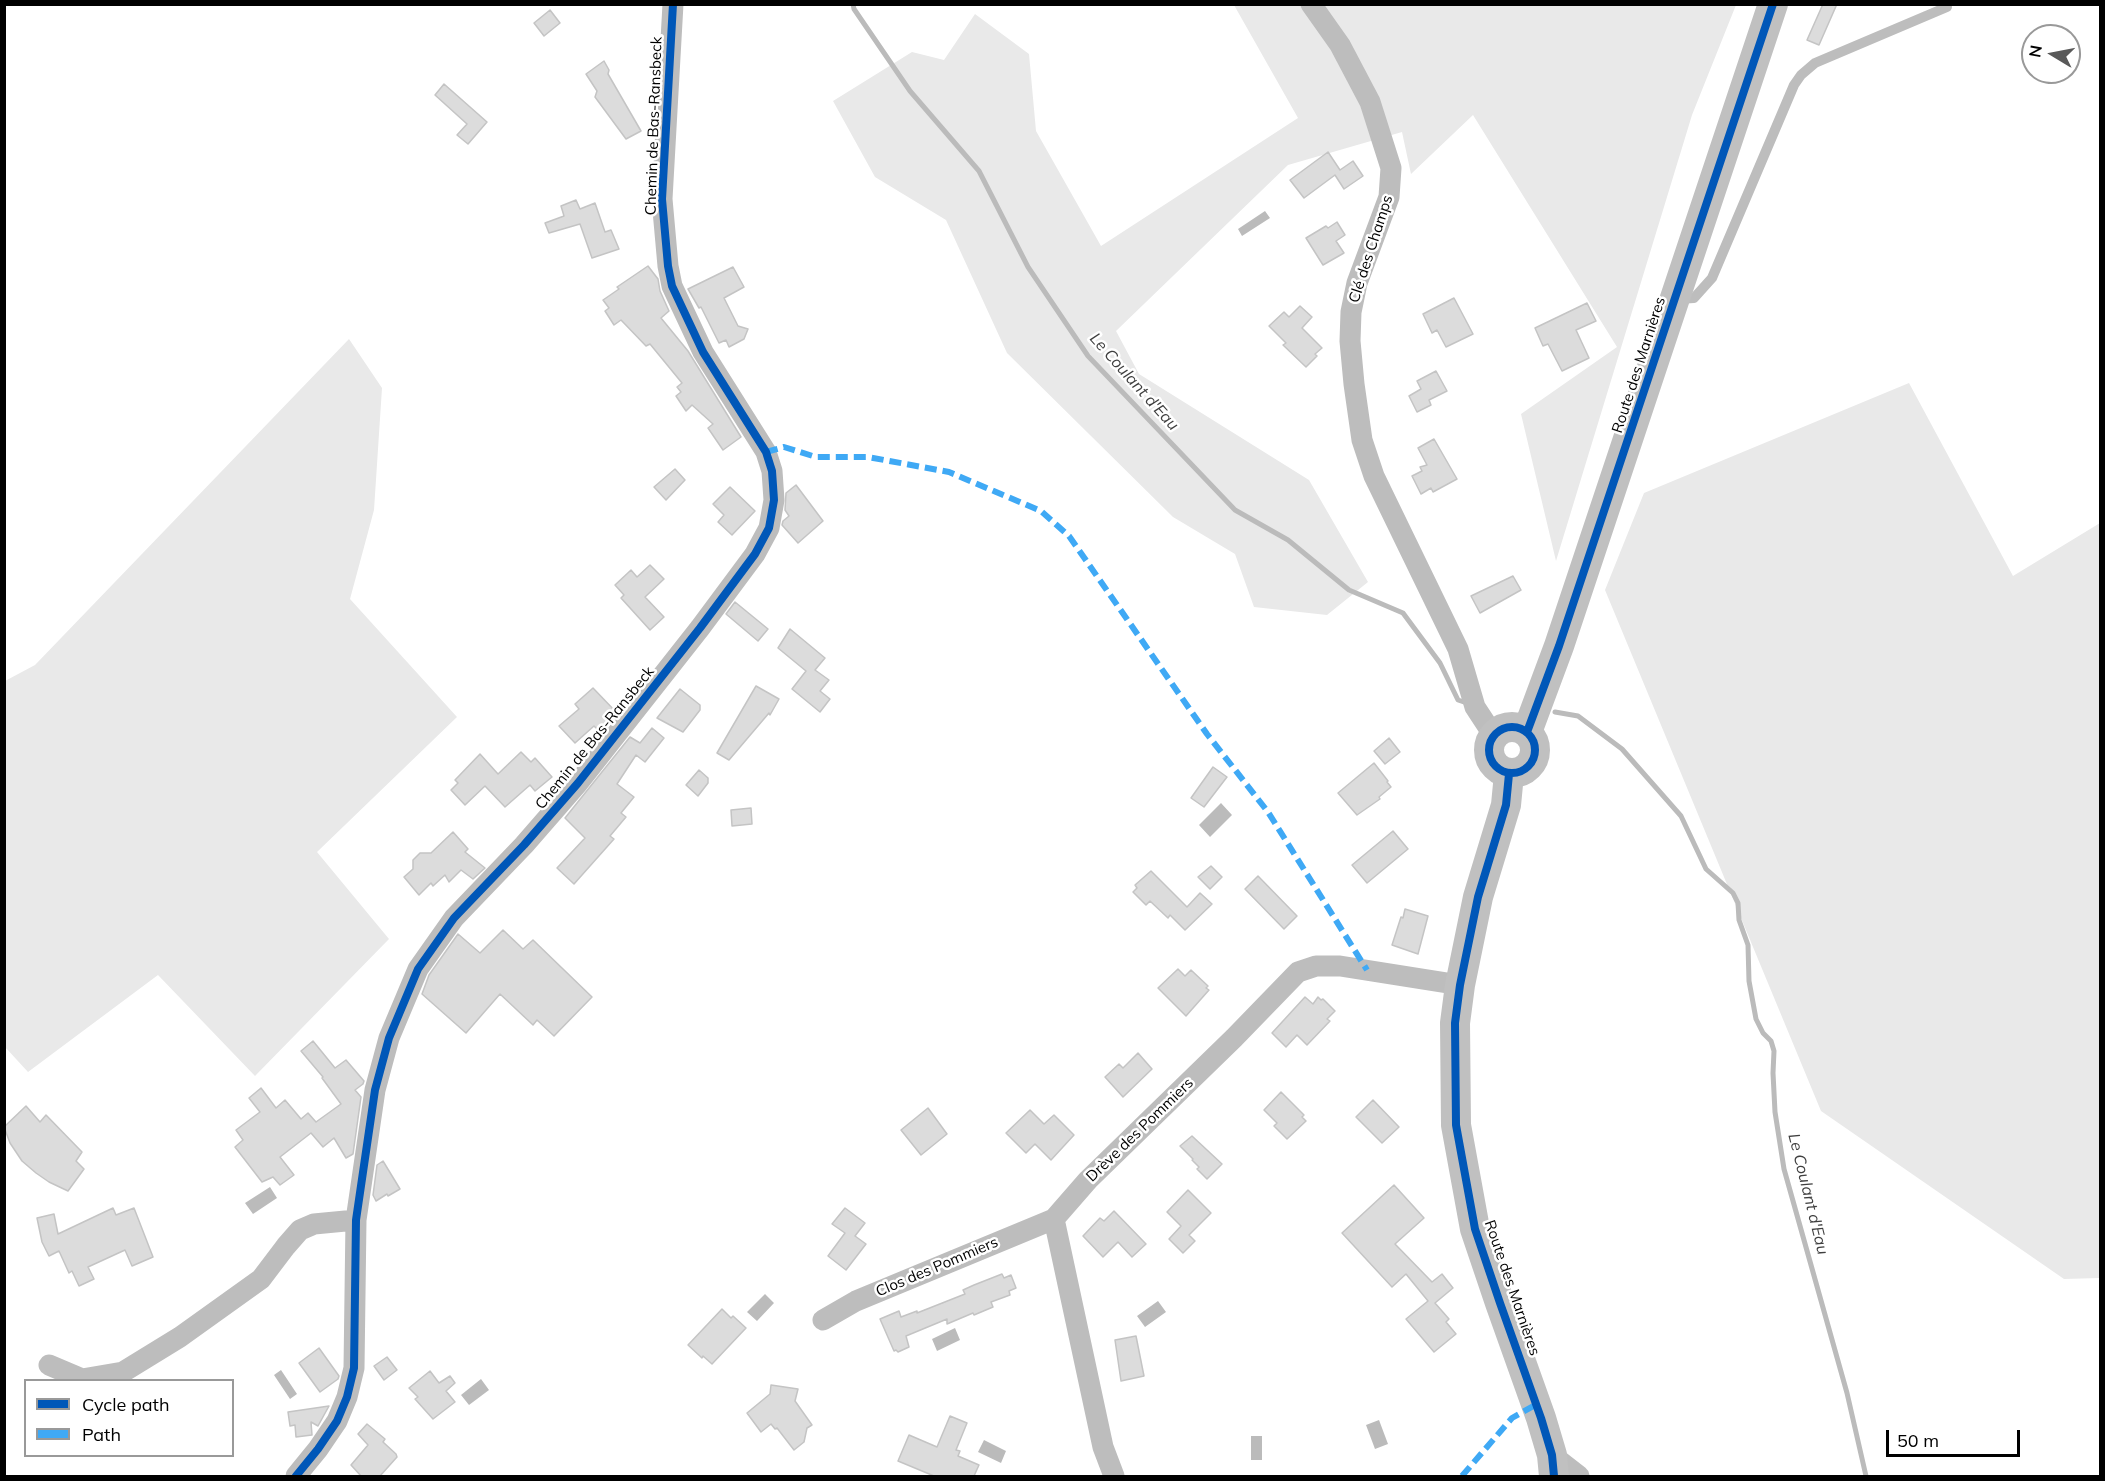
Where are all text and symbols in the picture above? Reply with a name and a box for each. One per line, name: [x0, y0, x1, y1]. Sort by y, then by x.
north arrow: [2021, 24, 2081, 84]
street label: Chemin de Bas-Ransbeck: [642, 36, 666, 216]
text: N: [2024, 44, 2046, 59]
street label: Clé des Champs: [1345, 193, 1397, 305]
street label: Route des Marnières: [1609, 295, 1669, 435]
water label: Le Coulant d'Eau: [1085, 329, 1183, 435]
street label: Chemin de Bas-Ransbeck: [532, 663, 658, 813]
street label: Drève des Pommiers: [1083, 1074, 1197, 1186]
water label: Le Coulant d'Eau: [1784, 1131, 1832, 1257]
street label: Route des Marnières: [1480, 1218, 1544, 1358]
street label: Clos des Pommiers: [873, 1233, 1001, 1301]
legend: [24, 1379, 234, 1457]
text: Cycle path: [82, 1393, 169, 1416]
scale bar: [1889, 1418, 2022, 1456]
text: Path: [82, 1423, 121, 1446]
text: 50 m: [1897, 1429, 1939, 1452]

